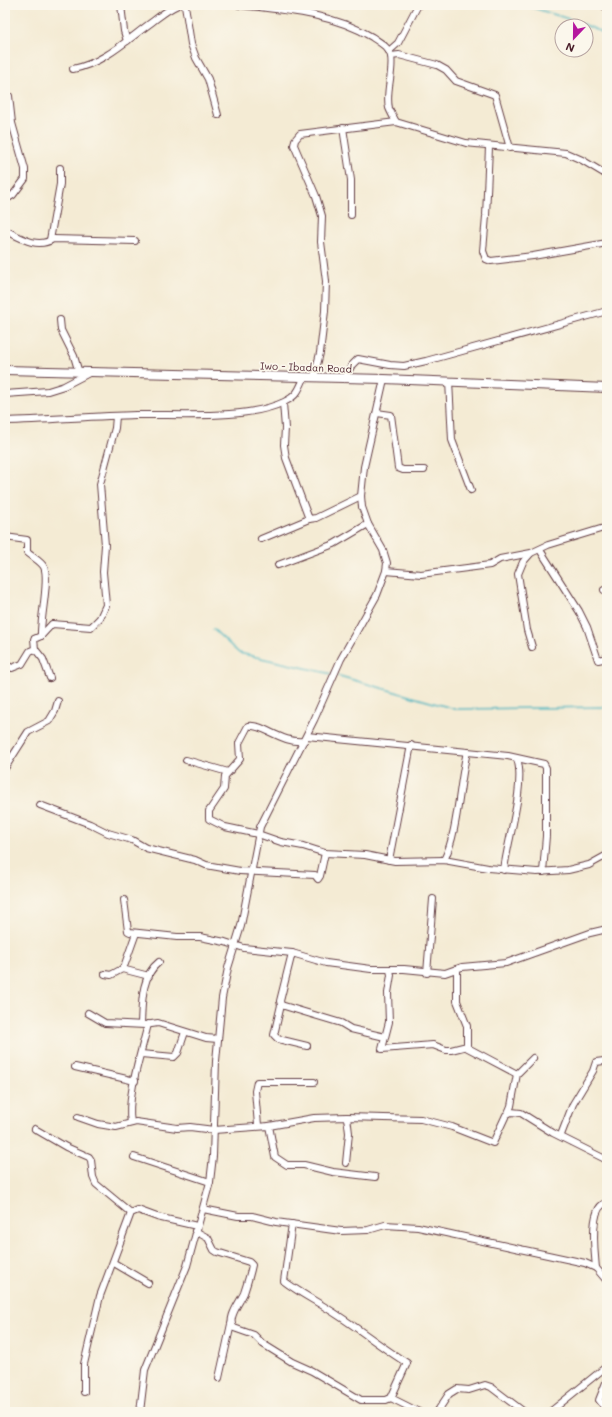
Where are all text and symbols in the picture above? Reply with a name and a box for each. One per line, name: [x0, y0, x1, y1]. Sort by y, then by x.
north arrow: [554, 18, 594, 58]
text: N: [563, 39, 577, 56]
street label: Iwo - Ibadan Road: [260, 358, 352, 376]

